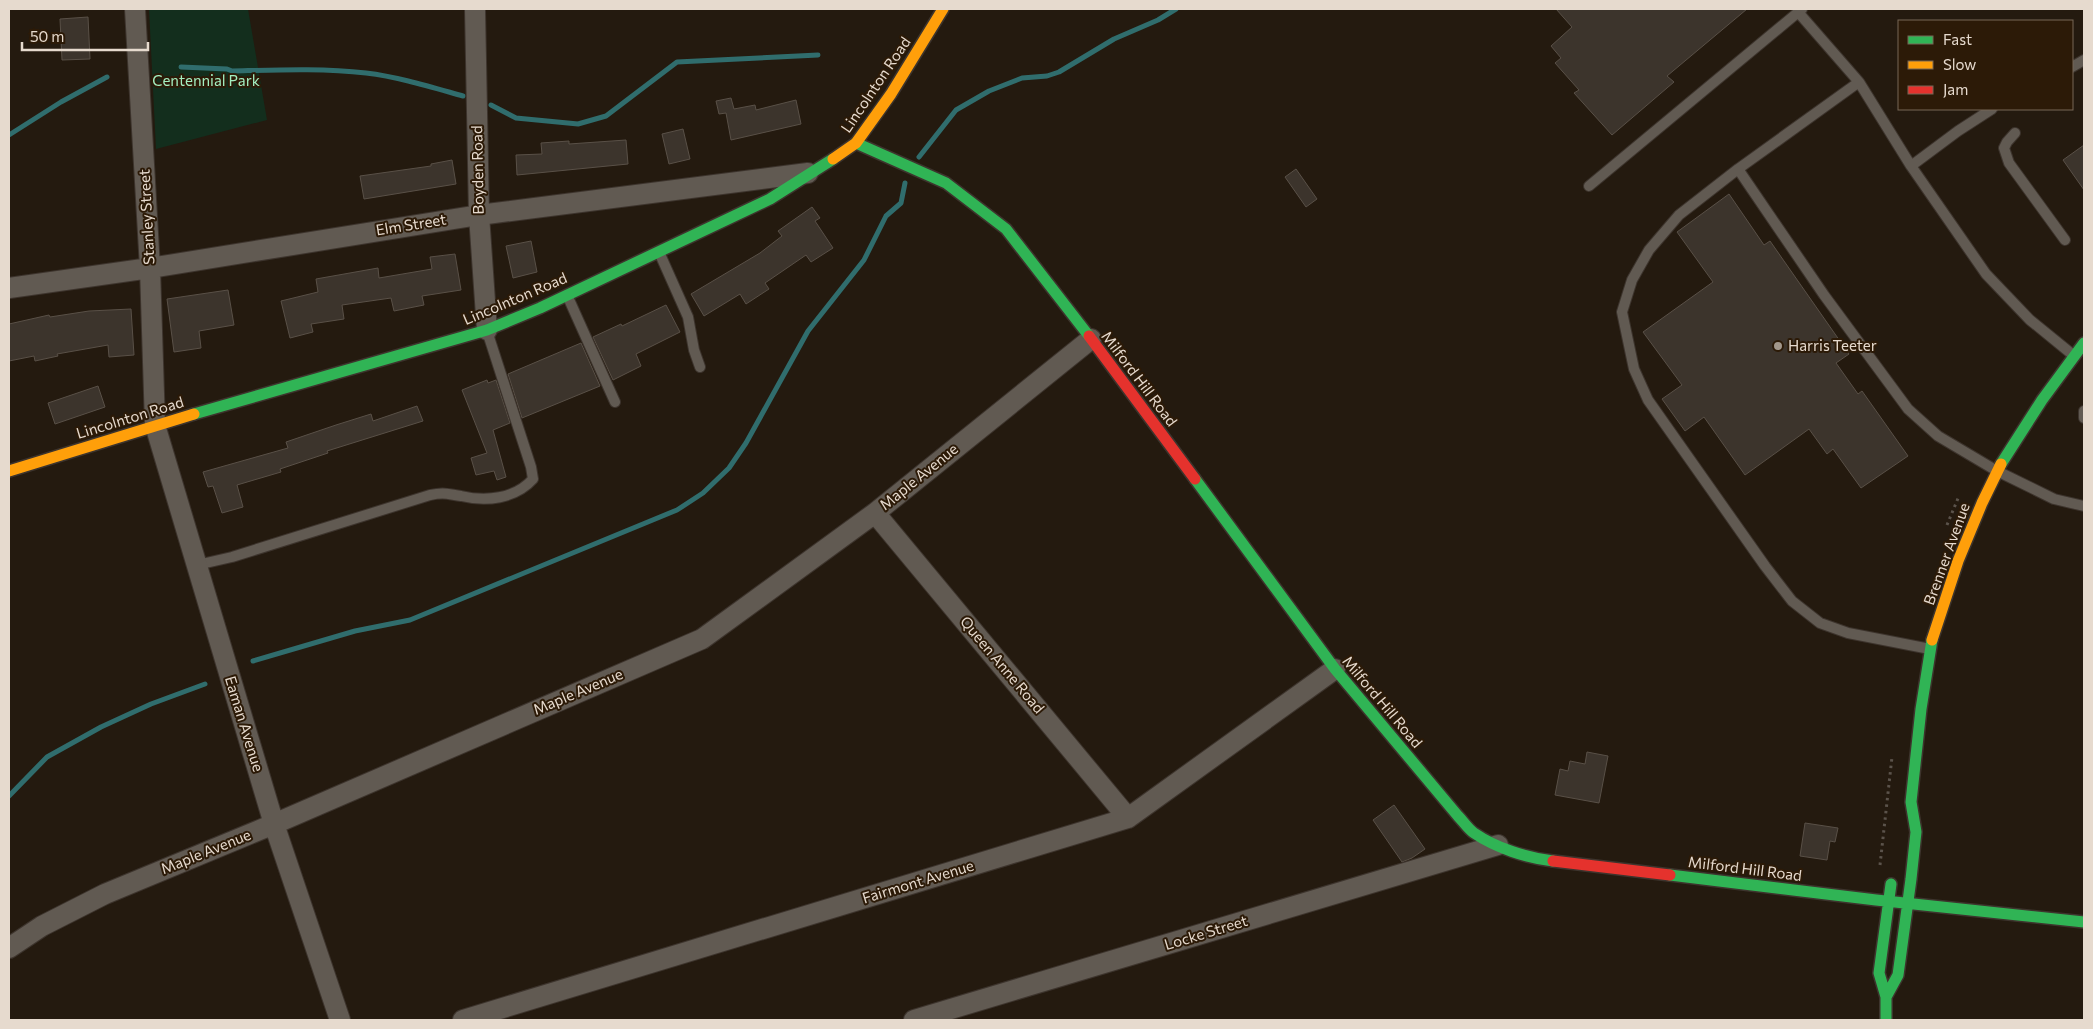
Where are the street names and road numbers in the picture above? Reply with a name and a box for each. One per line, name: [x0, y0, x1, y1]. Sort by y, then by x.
street label: Lincolnton Road: [837, 33, 914, 136]
street label: Boyden Road: [467, 125, 487, 215]
street label: Stanley Street: [135, 169, 157, 265]
street label: Elm Street: [374, 210, 447, 238]
street label: Lincolnton Road: [460, 268, 569, 328]
street label: Milford Hill Road: [1098, 327, 1181, 430]
street label: Lincolnton Road: [74, 392, 186, 442]
street label: Maple Avenue: [876, 439, 961, 513]
street label: Brenner Avenue: [1919, 500, 1973, 607]
street label: Queen Anne Road: [957, 612, 1049, 717]
street label: Milford Hill Road: [1339, 652, 1426, 751]
street label: Maple Avenue: [530, 664, 625, 718]
street label: Eaman Avenue: [222, 674, 268, 774]
street label: Maple Avenue: [158, 825, 253, 877]
street label: Milford Hill Road: [1687, 852, 1803, 884]
street label: Fairmont Avenue: [860, 856, 976, 907]
street label: Locke Street: [1162, 911, 1249, 953]

